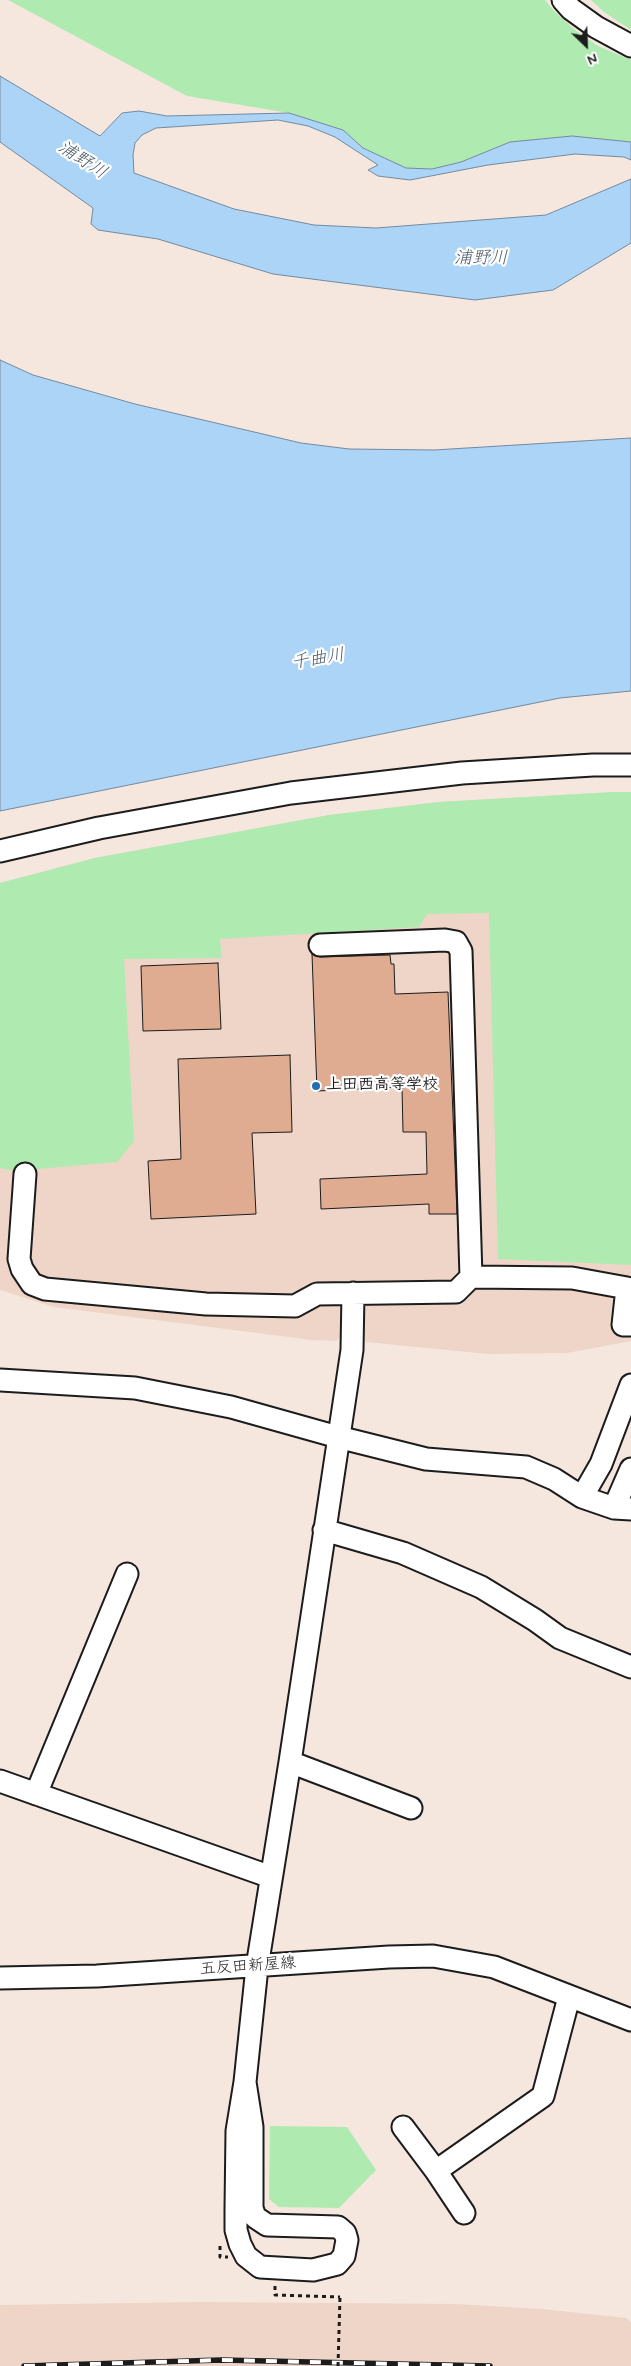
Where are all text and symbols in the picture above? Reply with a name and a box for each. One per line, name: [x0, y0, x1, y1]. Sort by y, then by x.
north arrow: [561, 20, 611, 70]
text: N: [584, 49, 600, 69]
water label: 浦野川: [53, 137, 111, 185]
water label: 浦野川: [454, 248, 508, 270]
water label: 千曲川: [290, 645, 346, 675]
place label: 上田西高等学校: [326, 1076, 438, 1096]
marker: 上田西高等学校: [310, 1080, 322, 1092]
street label: 五反田新屋線: [199, 1954, 297, 1980]

